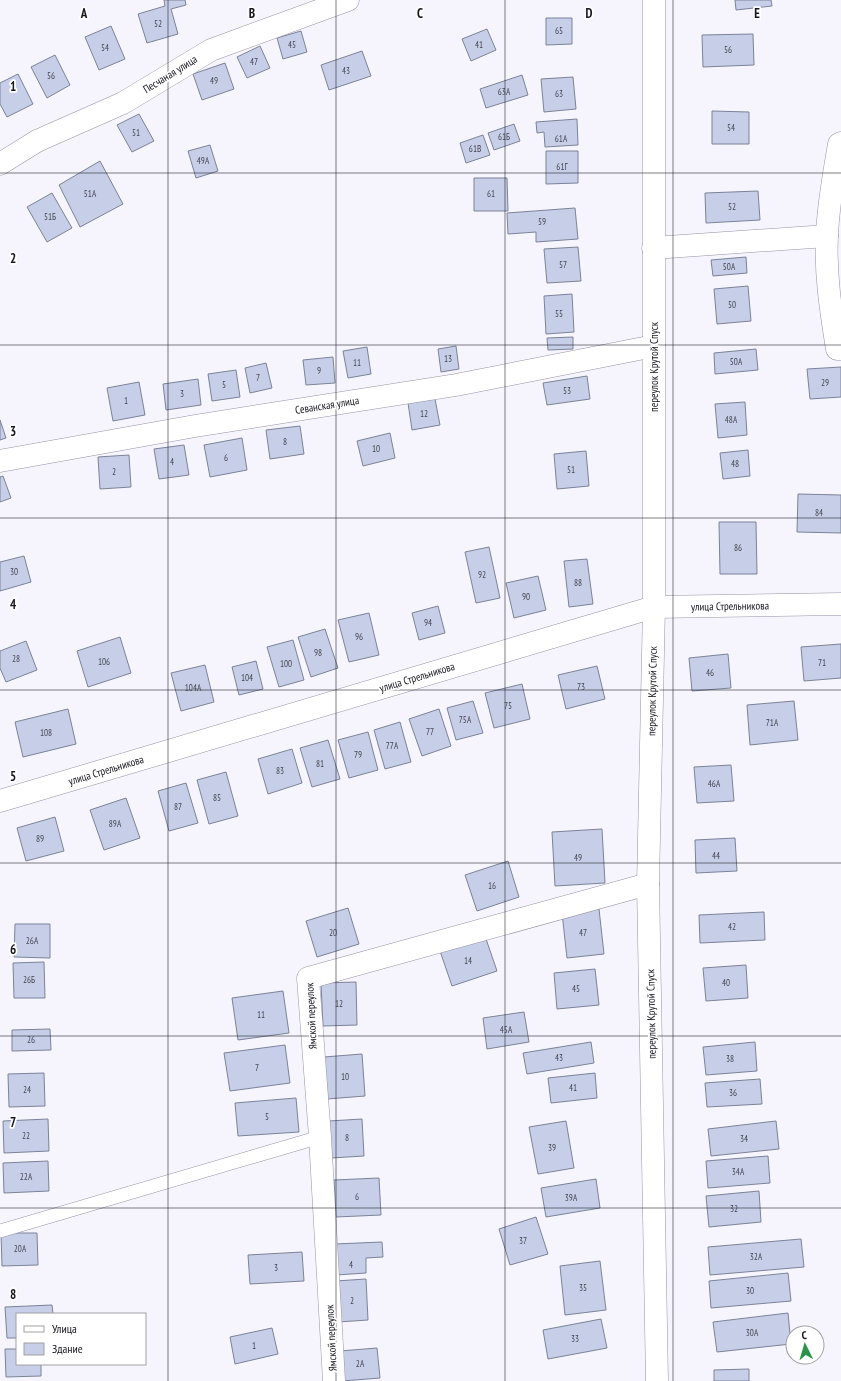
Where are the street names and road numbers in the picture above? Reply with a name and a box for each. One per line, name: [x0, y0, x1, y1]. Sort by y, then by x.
street label: Песчаная улица: [140, 52, 200, 96]
street label: переулок Крутой Спуск: [647, 321, 661, 412]
street label: Севанская улица: [294, 393, 360, 417]
street label: улица Стрельникова: [691, 598, 769, 614]
street label: переулок Крутой Спуск: [644, 645, 660, 736]
street label: улица Стрельникова: [378, 659, 456, 695]
street label: улица Стрельникова: [67, 752, 145, 788]
street label: переулок Крутой Спуск: [643, 968, 659, 1059]
street label: Ямской переулок: [302, 982, 320, 1050]
street label: Ямской переулок: [322, 1304, 340, 1372]

